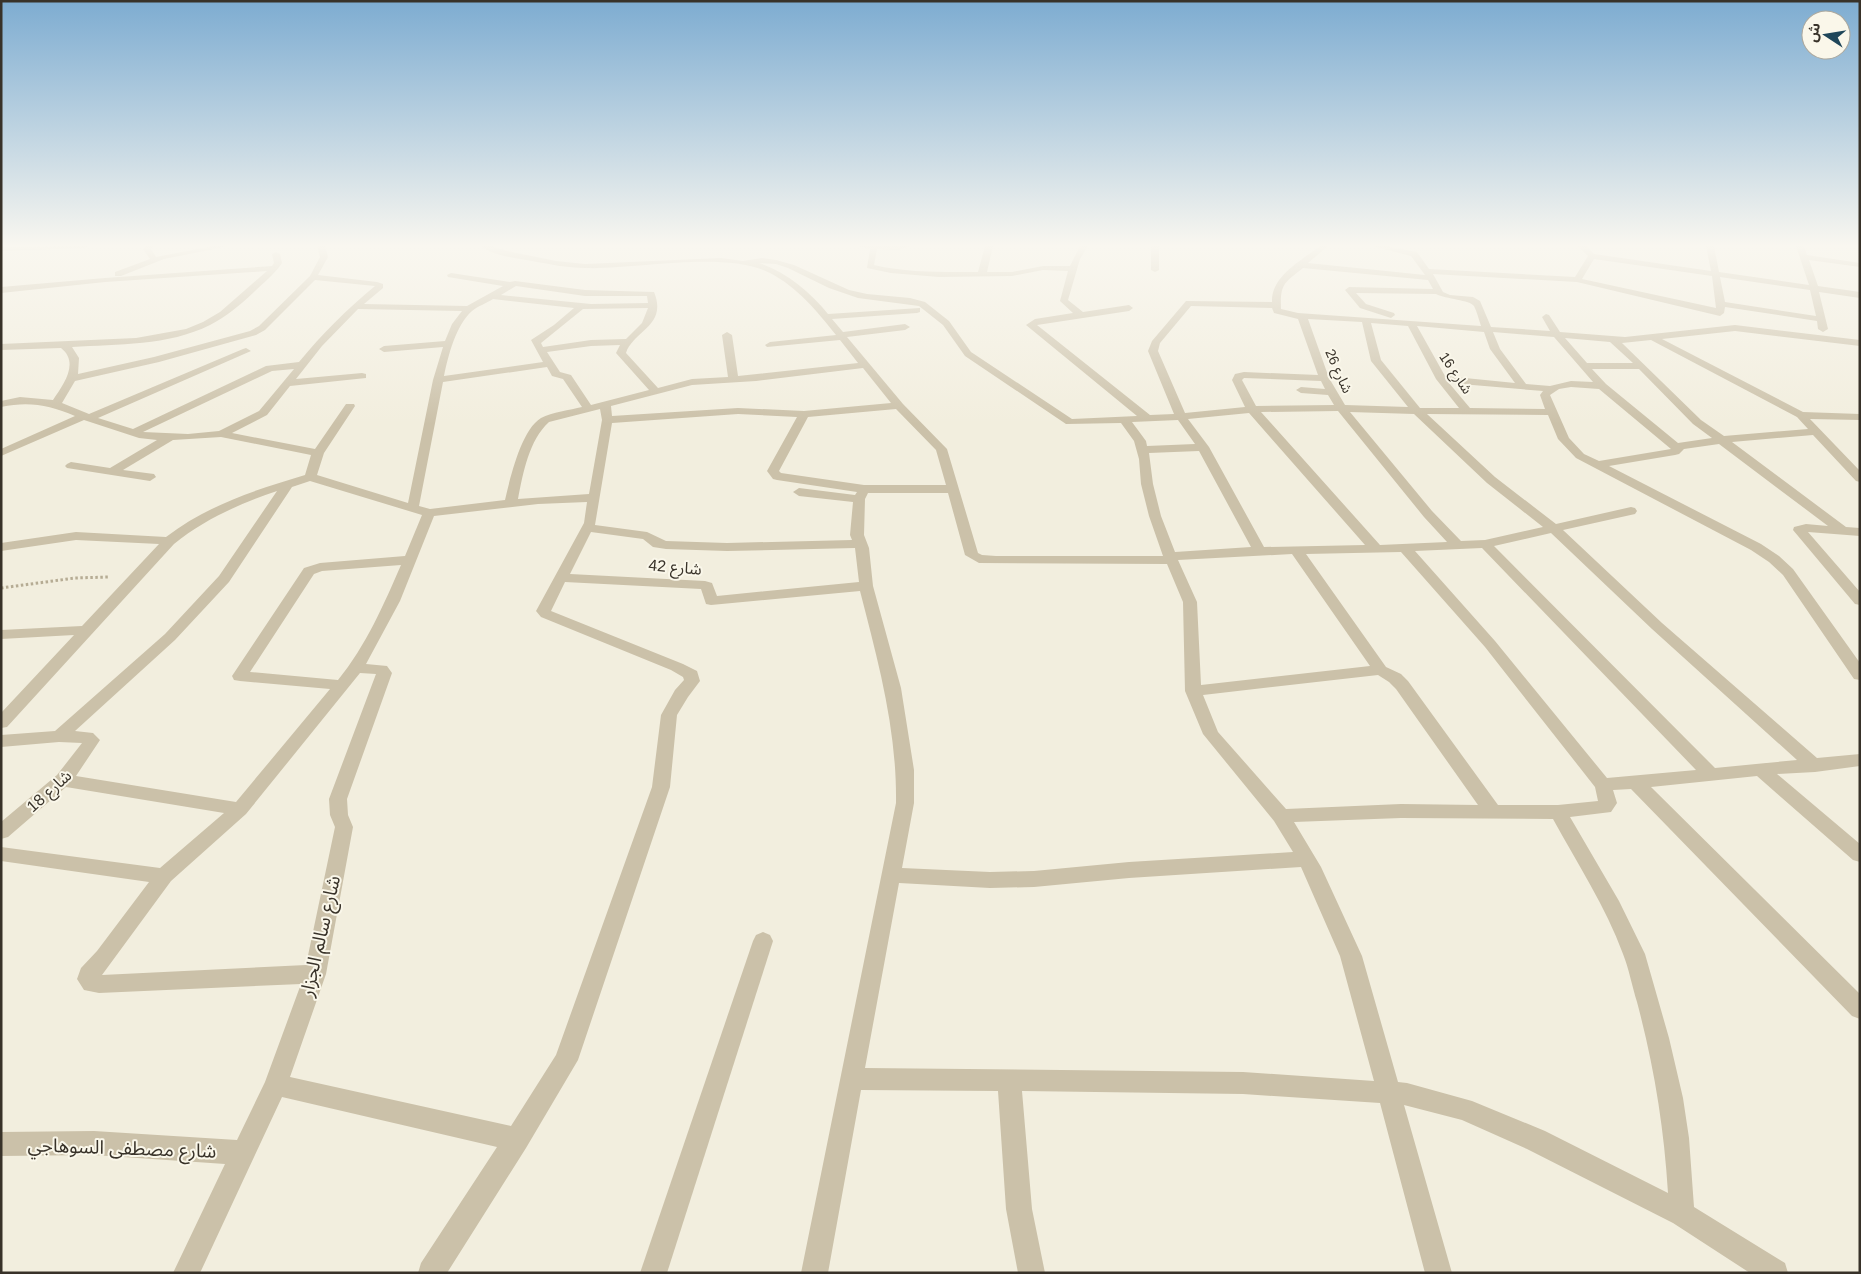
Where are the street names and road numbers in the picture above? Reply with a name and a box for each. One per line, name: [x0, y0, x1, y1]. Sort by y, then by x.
street label: شارع 26: [1319, 346, 1356, 397]
street label: شارع 16: [1434, 349, 1476, 399]
street label: شارع 42: [647, 556, 702, 582]
street label: شارع 18: [23, 767, 77, 818]
street label: شارع سالم الجزار: [296, 873, 348, 1001]
street label: شارع مصطفى السوهاجي: [27, 1134, 217, 1166]

